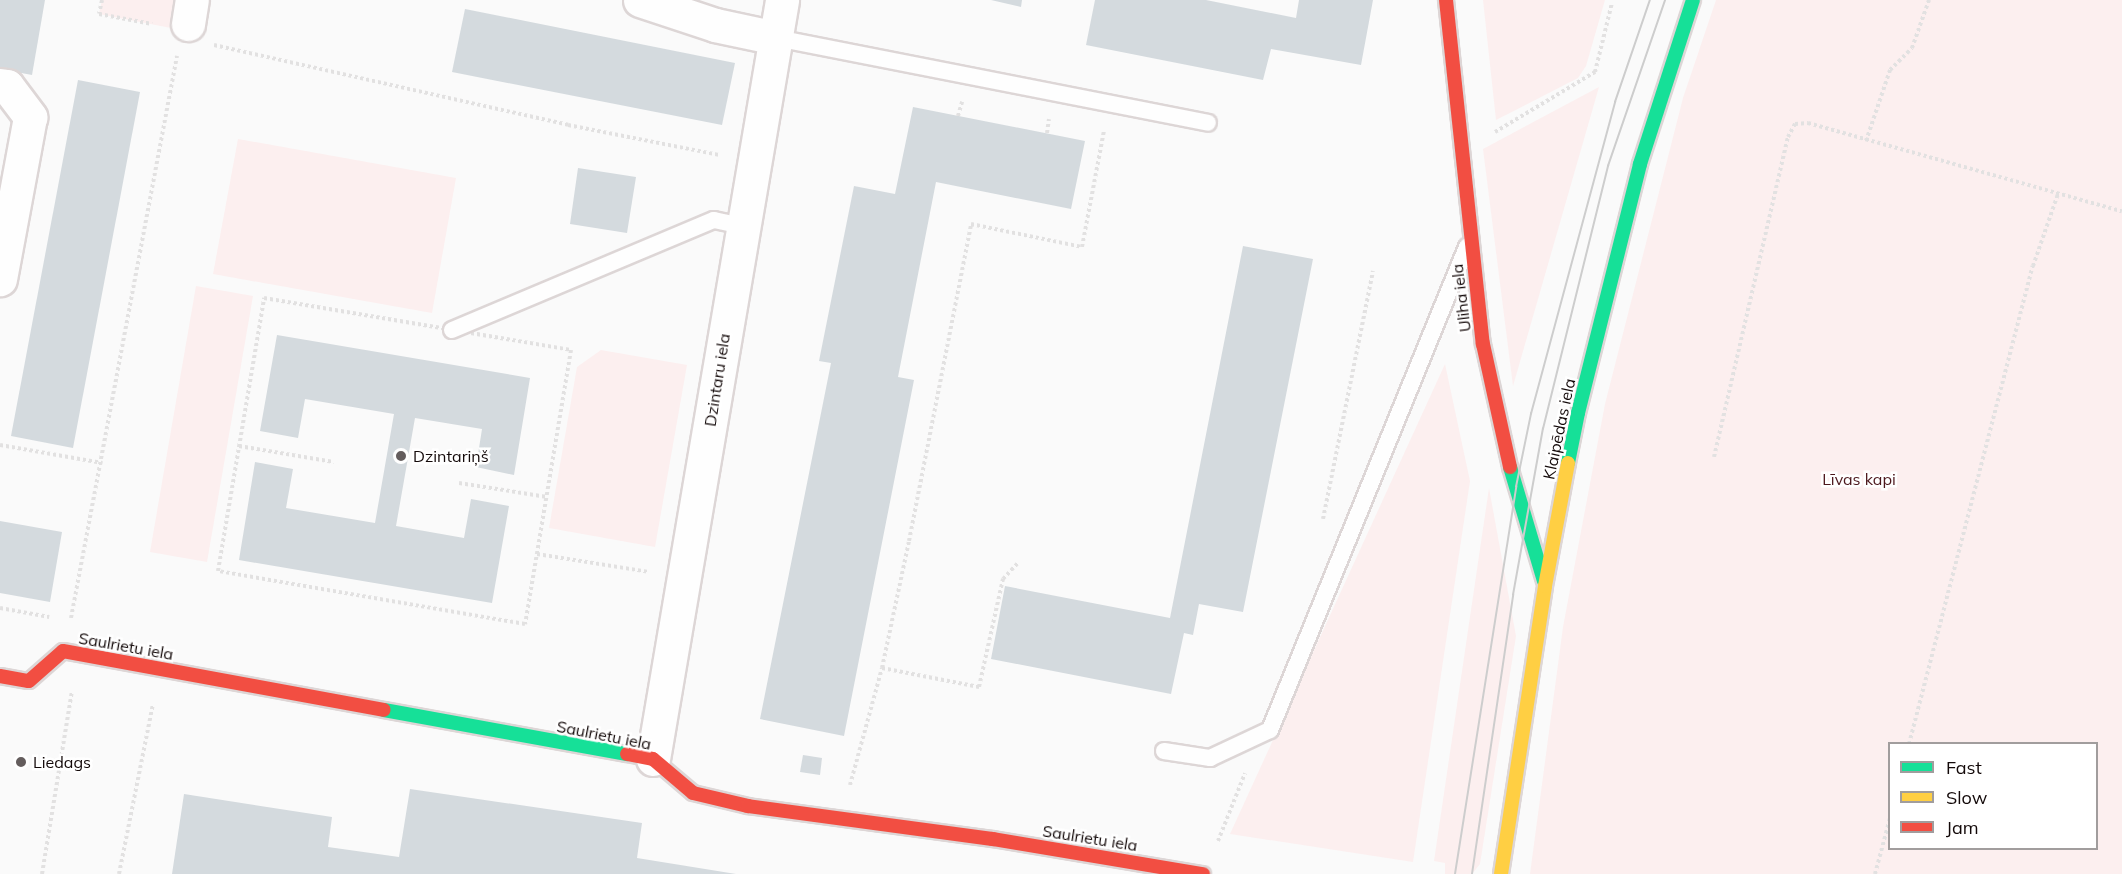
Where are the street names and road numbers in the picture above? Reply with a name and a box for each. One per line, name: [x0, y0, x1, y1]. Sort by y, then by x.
street label: Uliha iela: [1447, 263, 1475, 333]
street label: Dzintaru iela: [700, 332, 734, 428]
street label: Klaipēdas iela: [1539, 377, 1579, 481]
street label: Saulrietu iela: [77, 628, 175, 664]
street label: Saulrietu iela: [555, 716, 653, 754]
street label: Saulrietu iela: [1041, 821, 1139, 855]

